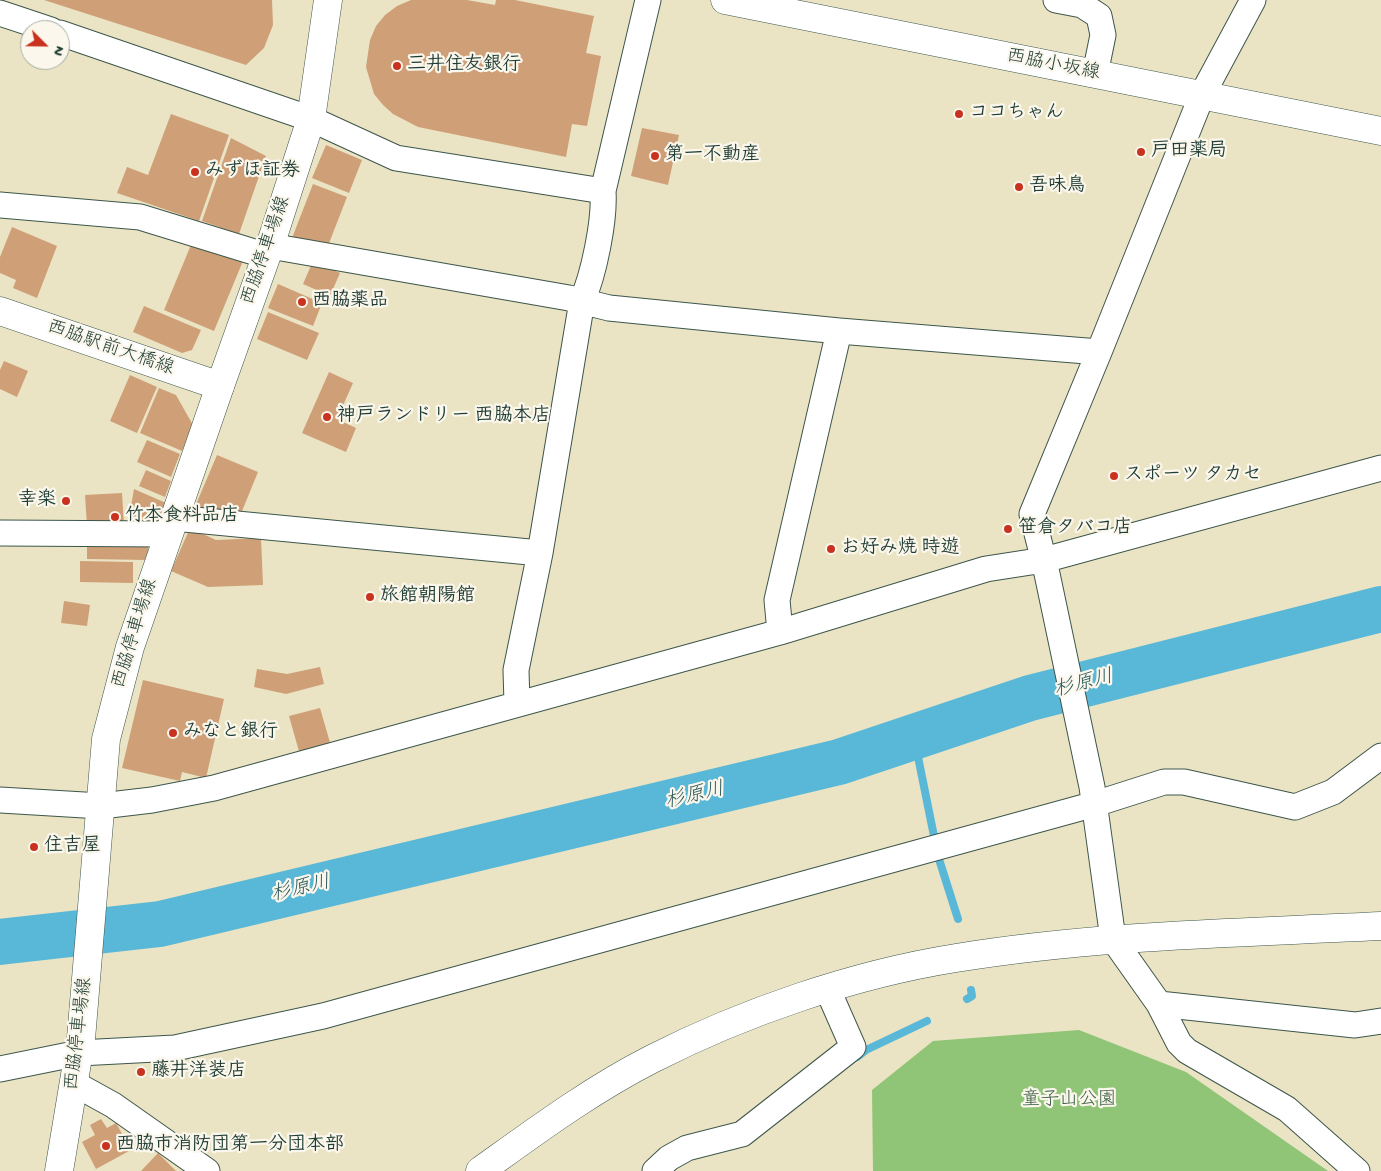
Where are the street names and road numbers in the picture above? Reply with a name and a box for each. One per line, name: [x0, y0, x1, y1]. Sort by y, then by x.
street label: 西脇小坂線: [1004, 46, 1102, 86]
street label: 西脇停車場線: [238, 193, 296, 309]
street label: 西脇駅前大橋線: [43, 317, 177, 381]
street label: 西脇停車場線: [108, 576, 164, 692]
street label: 西脇停車場線: [62, 976, 98, 1092]

